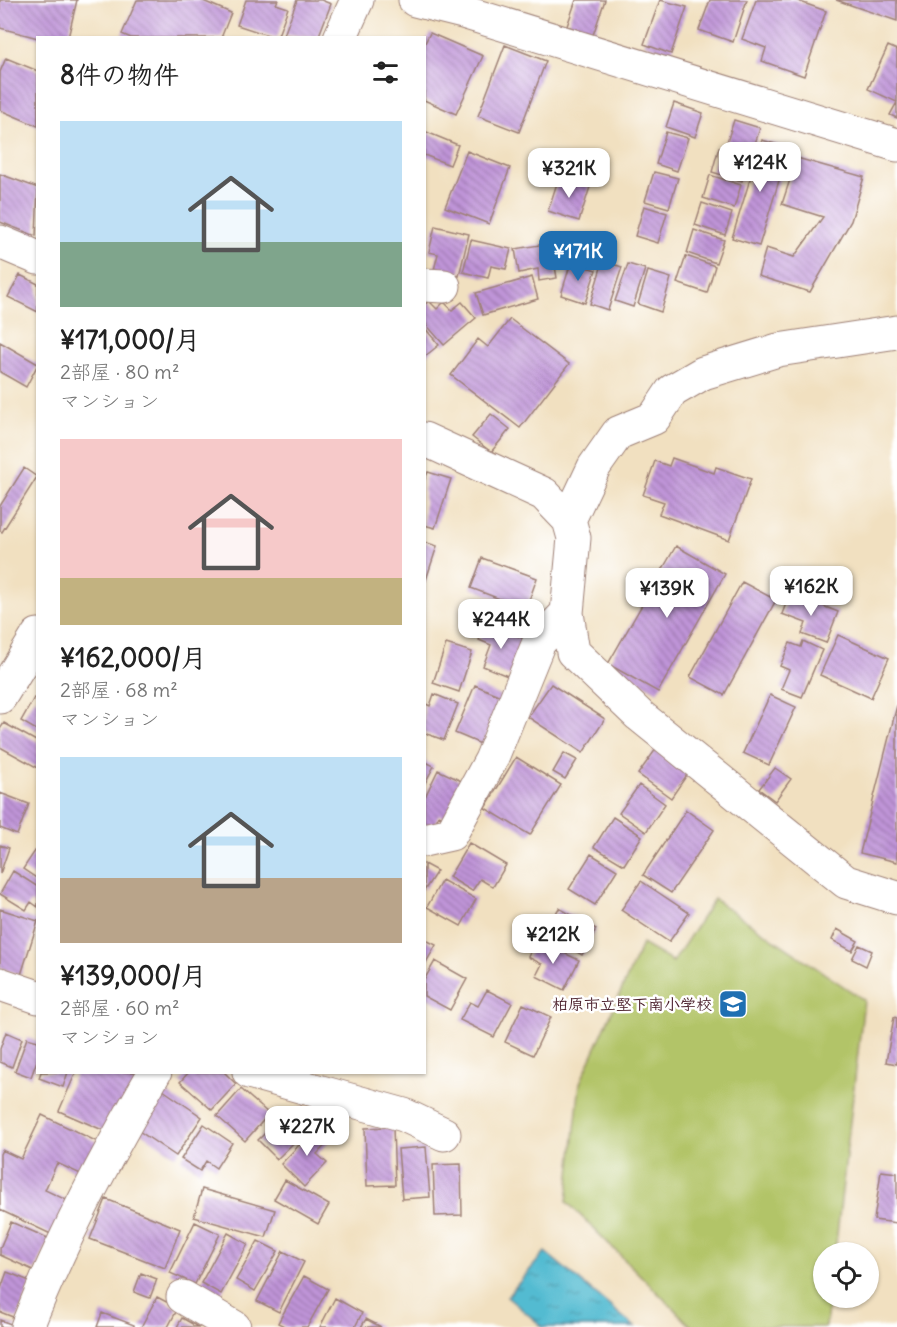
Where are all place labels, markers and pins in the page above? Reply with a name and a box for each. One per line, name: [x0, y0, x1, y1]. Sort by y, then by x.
pin: ¥124K: [718, 142, 802, 193]
pin: ¥321K: [527, 148, 611, 199]
pin: ¥171K: [536, 231, 620, 282]
pin: ¥162K: [769, 566, 853, 617]
pin: ¥139K: [625, 568, 709, 619]
pin: ¥244K: [459, 599, 543, 650]
pin: ¥212K: [511, 914, 595, 965]
school or university icon: 柏原市立堅下南小学校: [717, 988, 749, 1020]
place label: 柏原市立堅下南小学校: [552, 994, 712, 1014]
pin: ¥227K: [265, 1106, 349, 1157]

